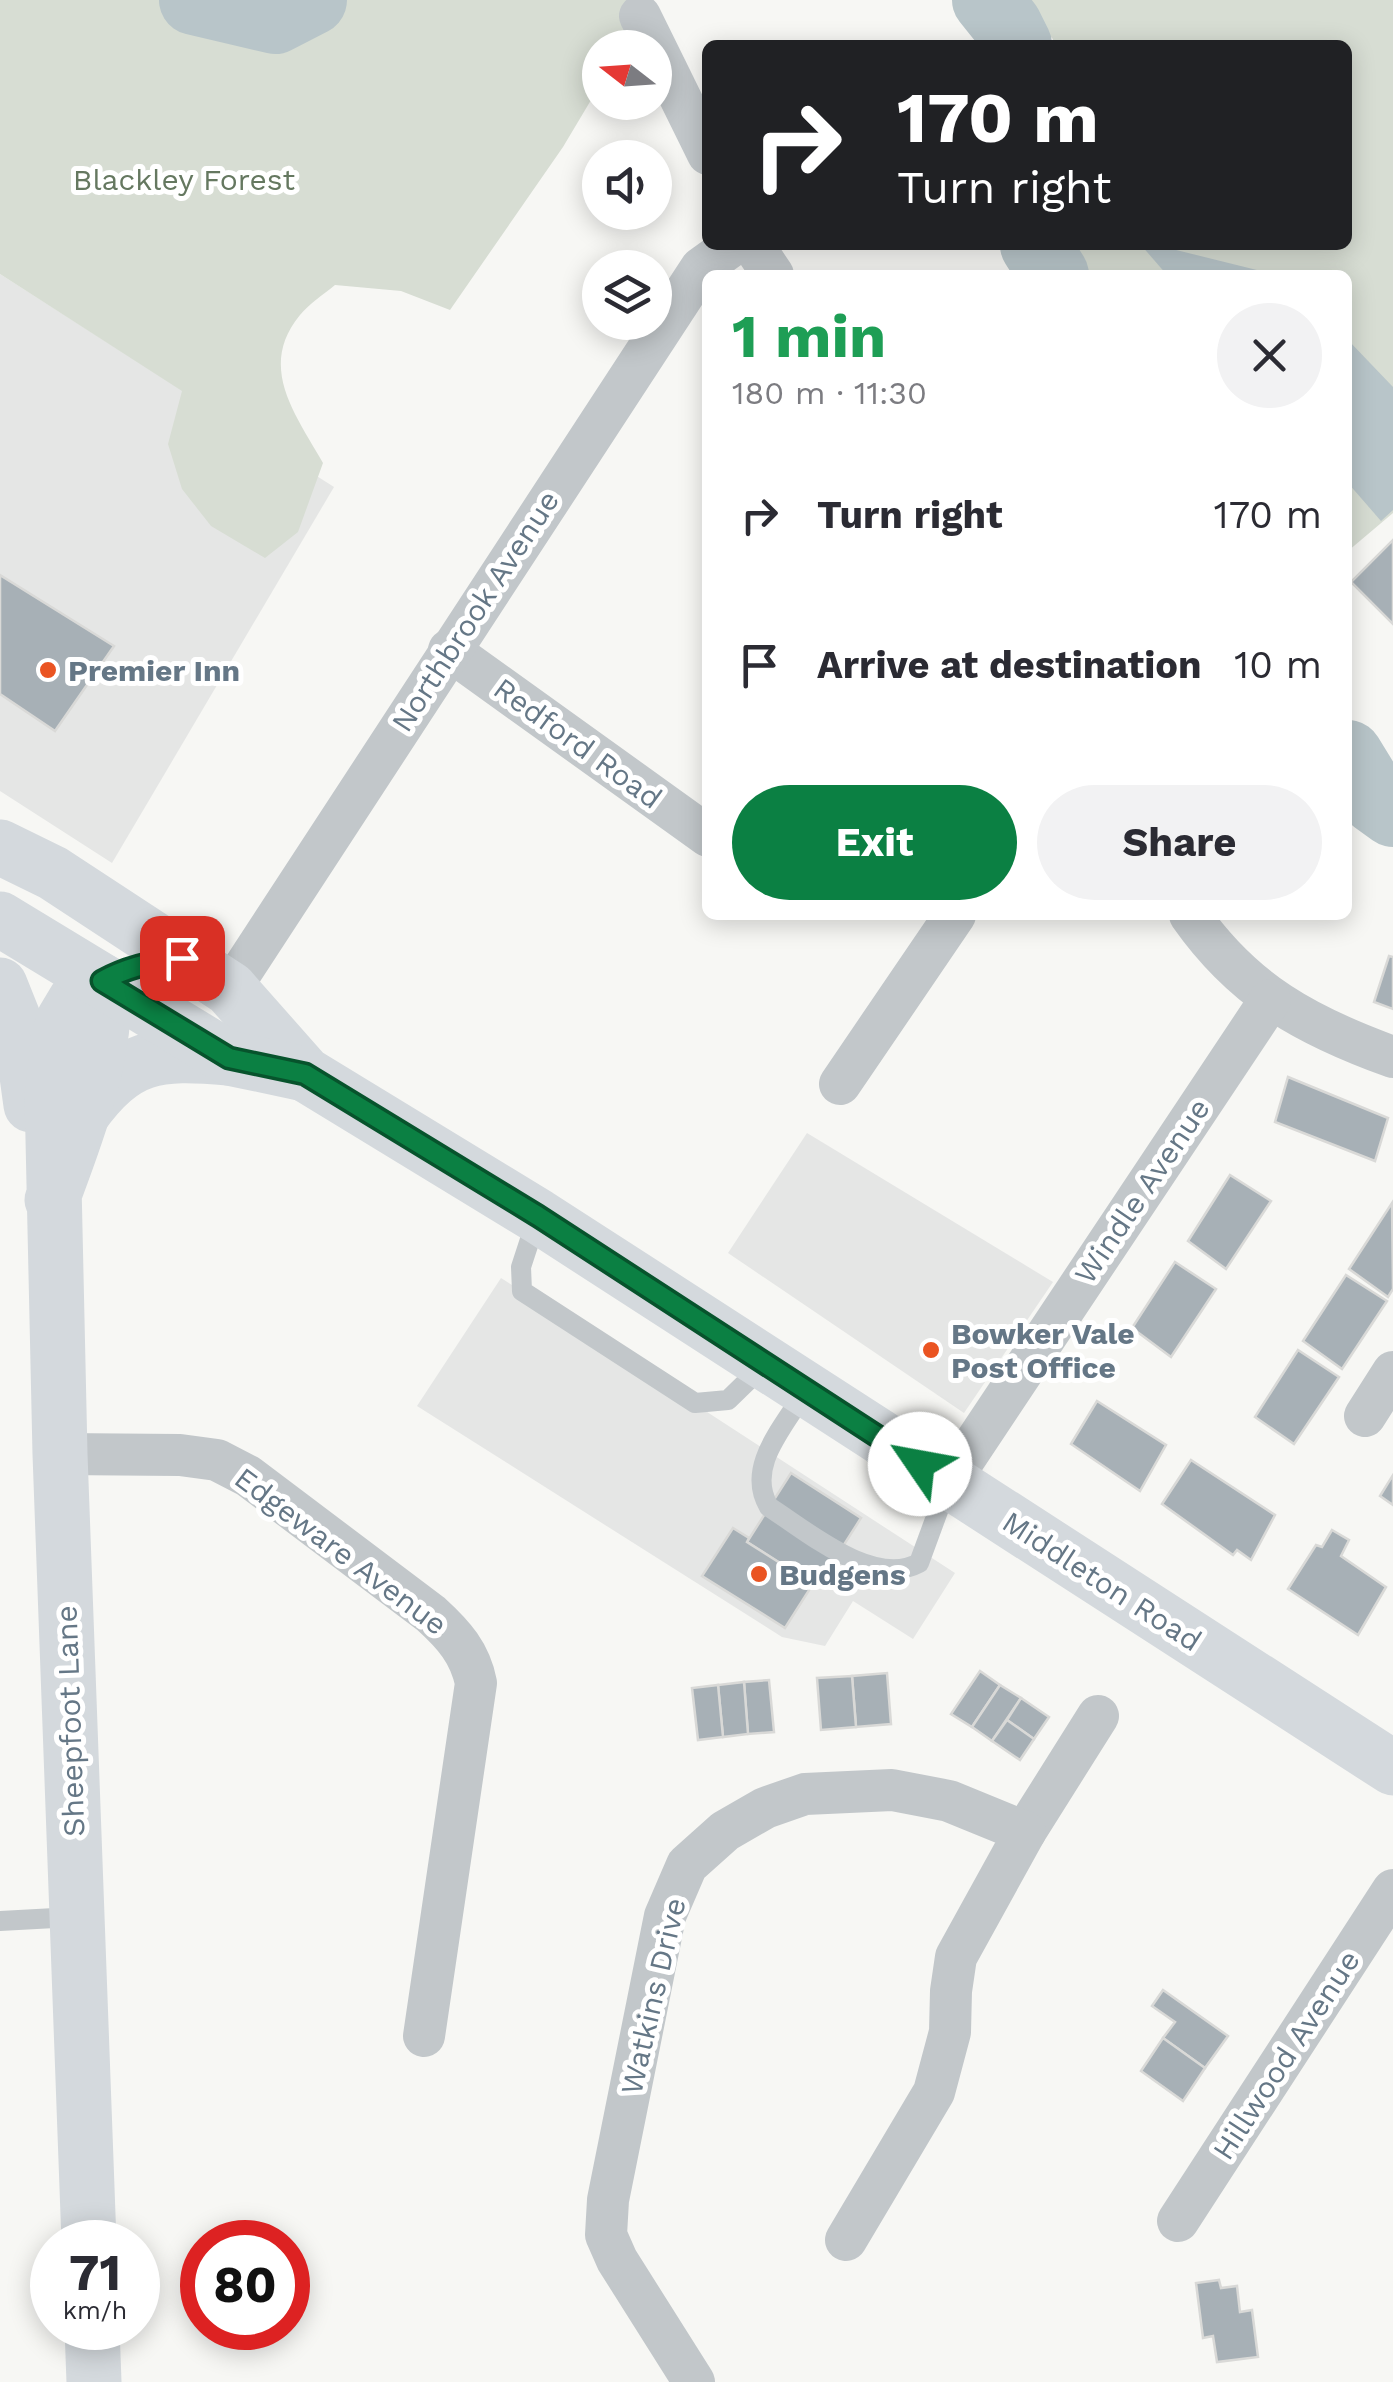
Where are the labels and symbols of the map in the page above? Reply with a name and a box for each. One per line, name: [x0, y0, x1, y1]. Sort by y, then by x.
north arrow: [582, 30, 672, 120]
park label: Blackley Forest: [73, 162, 296, 197]
street label: Northbrook Avenue: [384, 484, 566, 738]
place label: Premier Inn: [68, 653, 240, 688]
marker: Premier Inn: [37, 659, 59, 681]
street label: Redford Road: [487, 670, 669, 816]
pin: [140, 916, 225, 1001]
street label: Windle Avenue: [1067, 1092, 1217, 1290]
place label: Bowker Vale Post Office: [951, 1316, 1135, 1385]
marker: Bowker Vale Post Office: [920, 1339, 942, 1361]
position arrow: [868, 1412, 972, 1516]
street label: Edgeware Avenue: [228, 1460, 454, 1642]
street label: Middleton Road: [996, 1504, 1208, 1658]
place label: Budgens: [779, 1557, 906, 1592]
marker: Budgens: [748, 1563, 770, 1585]
street label: Sheepfoot Lane: [48, 1605, 92, 1837]
street label: Watkins Drive: [613, 1894, 693, 2098]
street label: Hillwood Avenue: [1205, 1944, 1367, 2166]
speed limit sign: 80: [180, 2220, 310, 2350]

